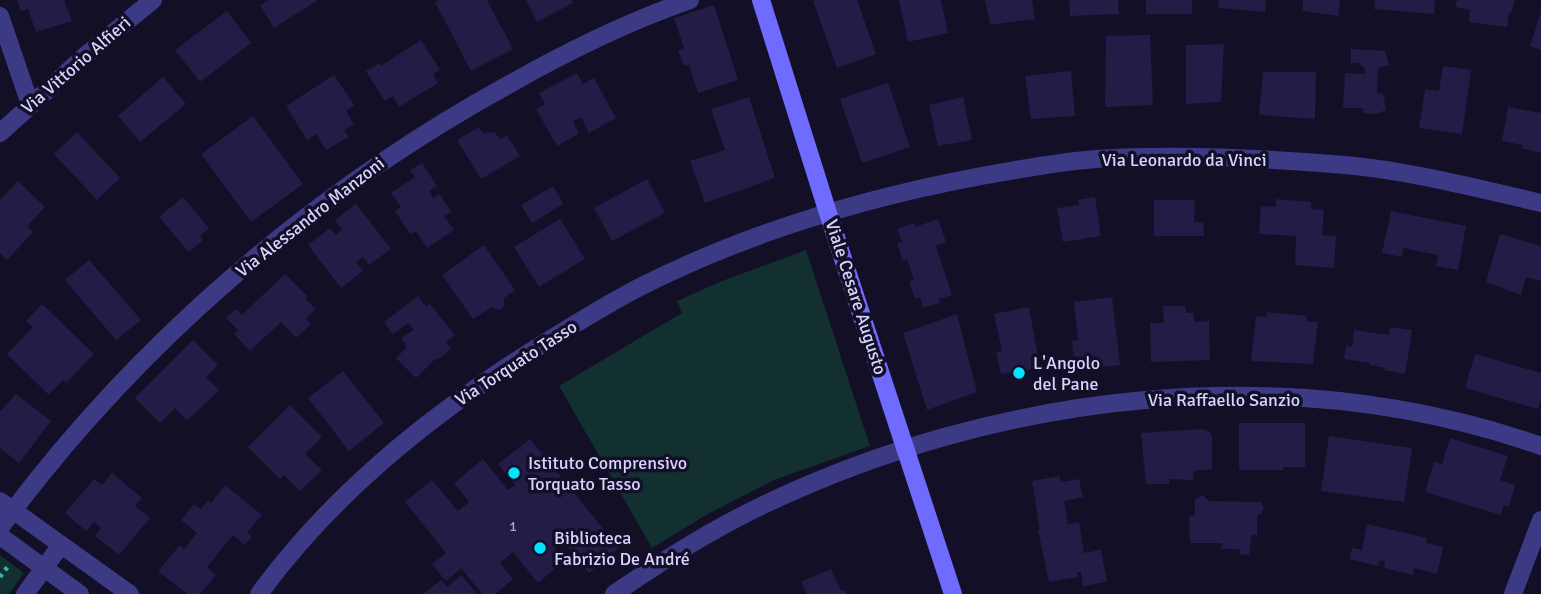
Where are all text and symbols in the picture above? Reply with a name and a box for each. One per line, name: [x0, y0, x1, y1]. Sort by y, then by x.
street label: Via Vittorio Alfieri: [17, 12, 135, 118]
street label: Via Leonardo da Vinci: [1101, 149, 1267, 171]
street label: Via Alessandro Manzoni: [231, 152, 389, 282]
street label: Viale Cesare Augusto: [821, 217, 891, 377]
street label: Via Torquato Tasso: [451, 315, 581, 411]
place label: L'Angolo del Pane: [1033, 352, 1100, 395]
marker: L'Angolo del Pane: [1011, 365, 1027, 381]
street label: Via Raffaello Sanzio: [1148, 389, 1300, 411]
place label: Istituto Comprensivo Torquato Tasso: [528, 452, 687, 495]
marker: Istituto Comprensivo Torquato Tasso: [506, 465, 522, 481]
house number: 1: [509, 518, 517, 535]
place label: Biblioteca Fabrizio De André: [554, 527, 690, 570]
marker: Biblioteca Fabrizio De André: [532, 540, 548, 556]

